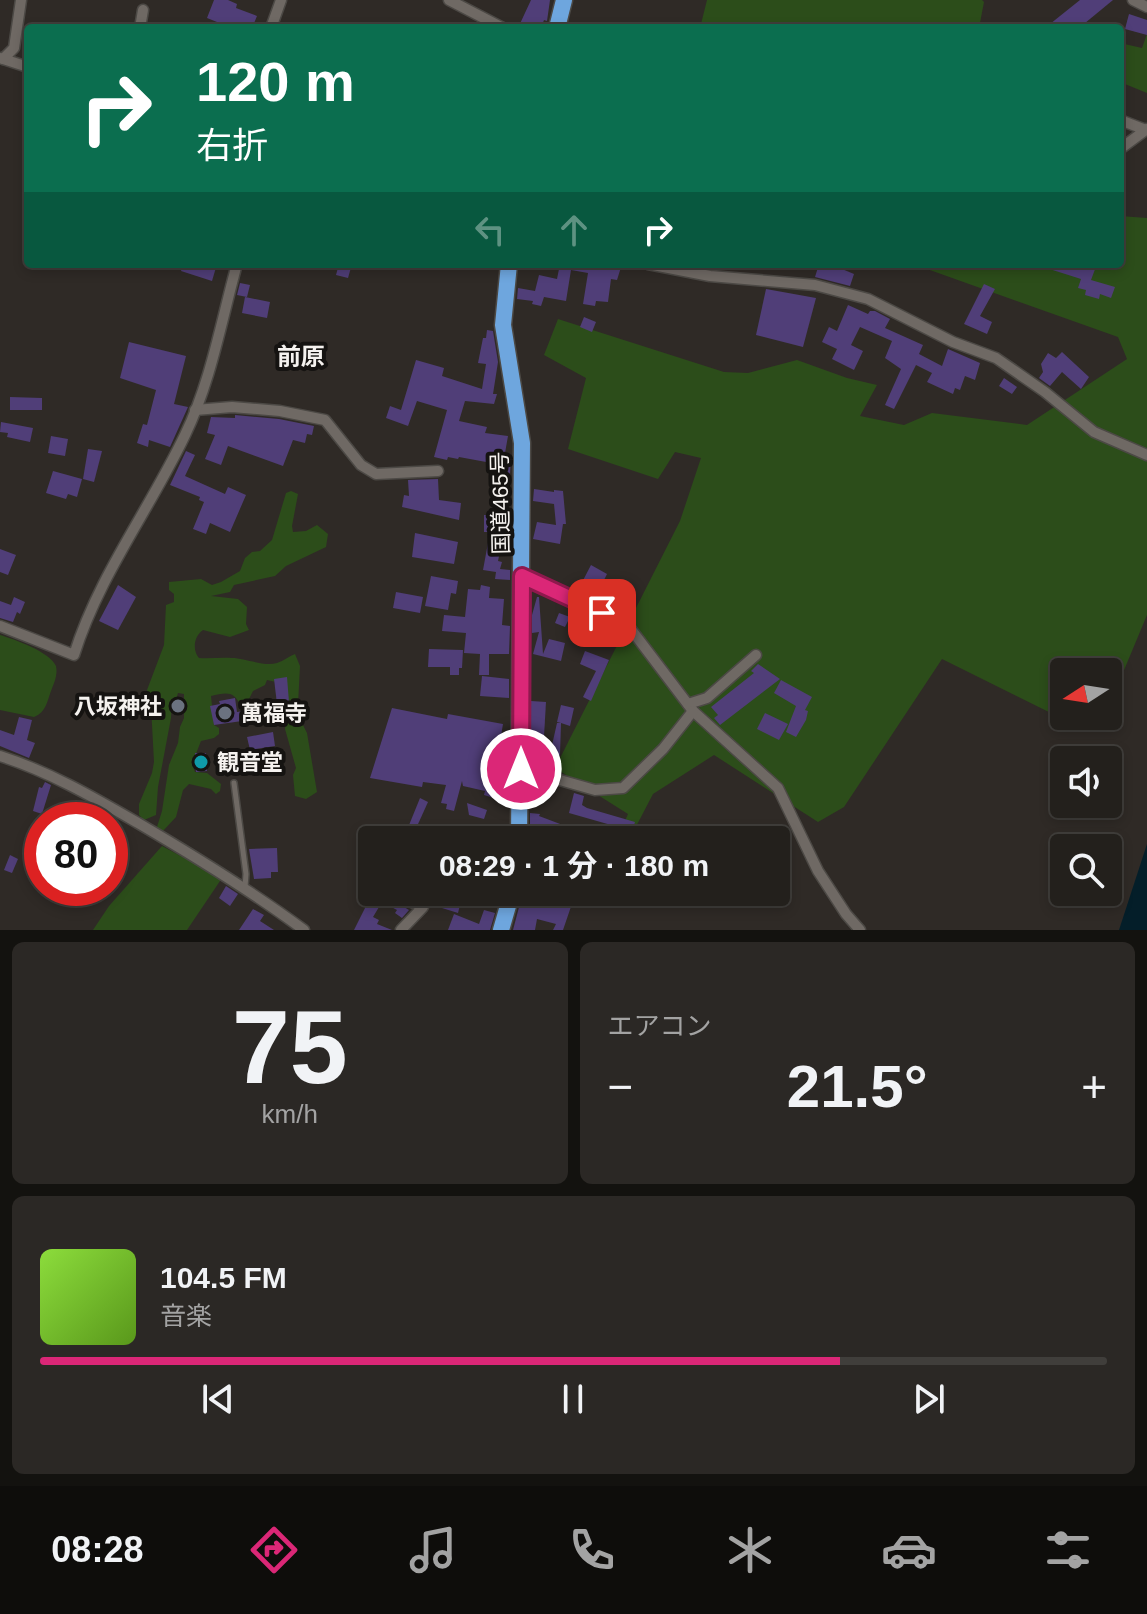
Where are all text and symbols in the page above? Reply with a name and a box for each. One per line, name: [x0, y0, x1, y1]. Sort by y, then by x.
text: 120 m: [196, 50, 355, 113]
icon: right: [64, 56, 168, 160]
text: 右折: [196, 125, 268, 166]
icon: left: [468, 208, 512, 252]
icon: ahead: [552, 208, 596, 252]
icon: right: [636, 208, 680, 252]
district label: 前原: [277, 343, 325, 370]
street label: 国道465号: [487, 451, 514, 555]
pin: [568, 579, 636, 647]
icon: arrive: [580, 591, 624, 635]
north arrow: [1050, 658, 1122, 730]
map controls: [1050, 658, 1122, 906]
place label: 八坂神社: [74, 694, 162, 719]
marker: 八坂神社: [169, 697, 187, 715]
place label: 萬福寺: [241, 701, 307, 726]
marker: 萬福寺: [216, 704, 234, 722]
position arrow: [479, 727, 563, 811]
button: sound: [1050, 746, 1122, 818]
place label: 観音堂: [217, 750, 283, 775]
marker: 観音堂: [192, 753, 210, 771]
speed limit sign: 80: [24, 802, 128, 906]
button: search: [1050, 834, 1122, 906]
text: 08:29 · 1 分 · 180 m: [439, 849, 709, 882]
text: 75: [232, 989, 348, 1105]
text: エアコン: [608, 1011, 712, 1041]
text: 21.5°: [787, 1053, 928, 1120]
text: −: [608, 1062, 633, 1111]
text: +: [1081, 1062, 1107, 1111]
text: km/h: [262, 1099, 318, 1129]
text: 104.5 FM: [160, 1261, 287, 1294]
text: 音楽: [160, 1301, 212, 1331]
icon: previous: [196, 1377, 240, 1421]
icon: pause: [551, 1377, 595, 1421]
icon: next: [907, 1377, 951, 1421]
icon: directions: [246, 1522, 302, 1578]
icon: music: [405, 1522, 461, 1578]
icon: phone: [564, 1522, 620, 1578]
icon: climate: [722, 1522, 778, 1578]
icon: car: [881, 1522, 937, 1578]
icon: filters: [1040, 1522, 1096, 1578]
text: 08:28: [51, 1529, 143, 1570]

